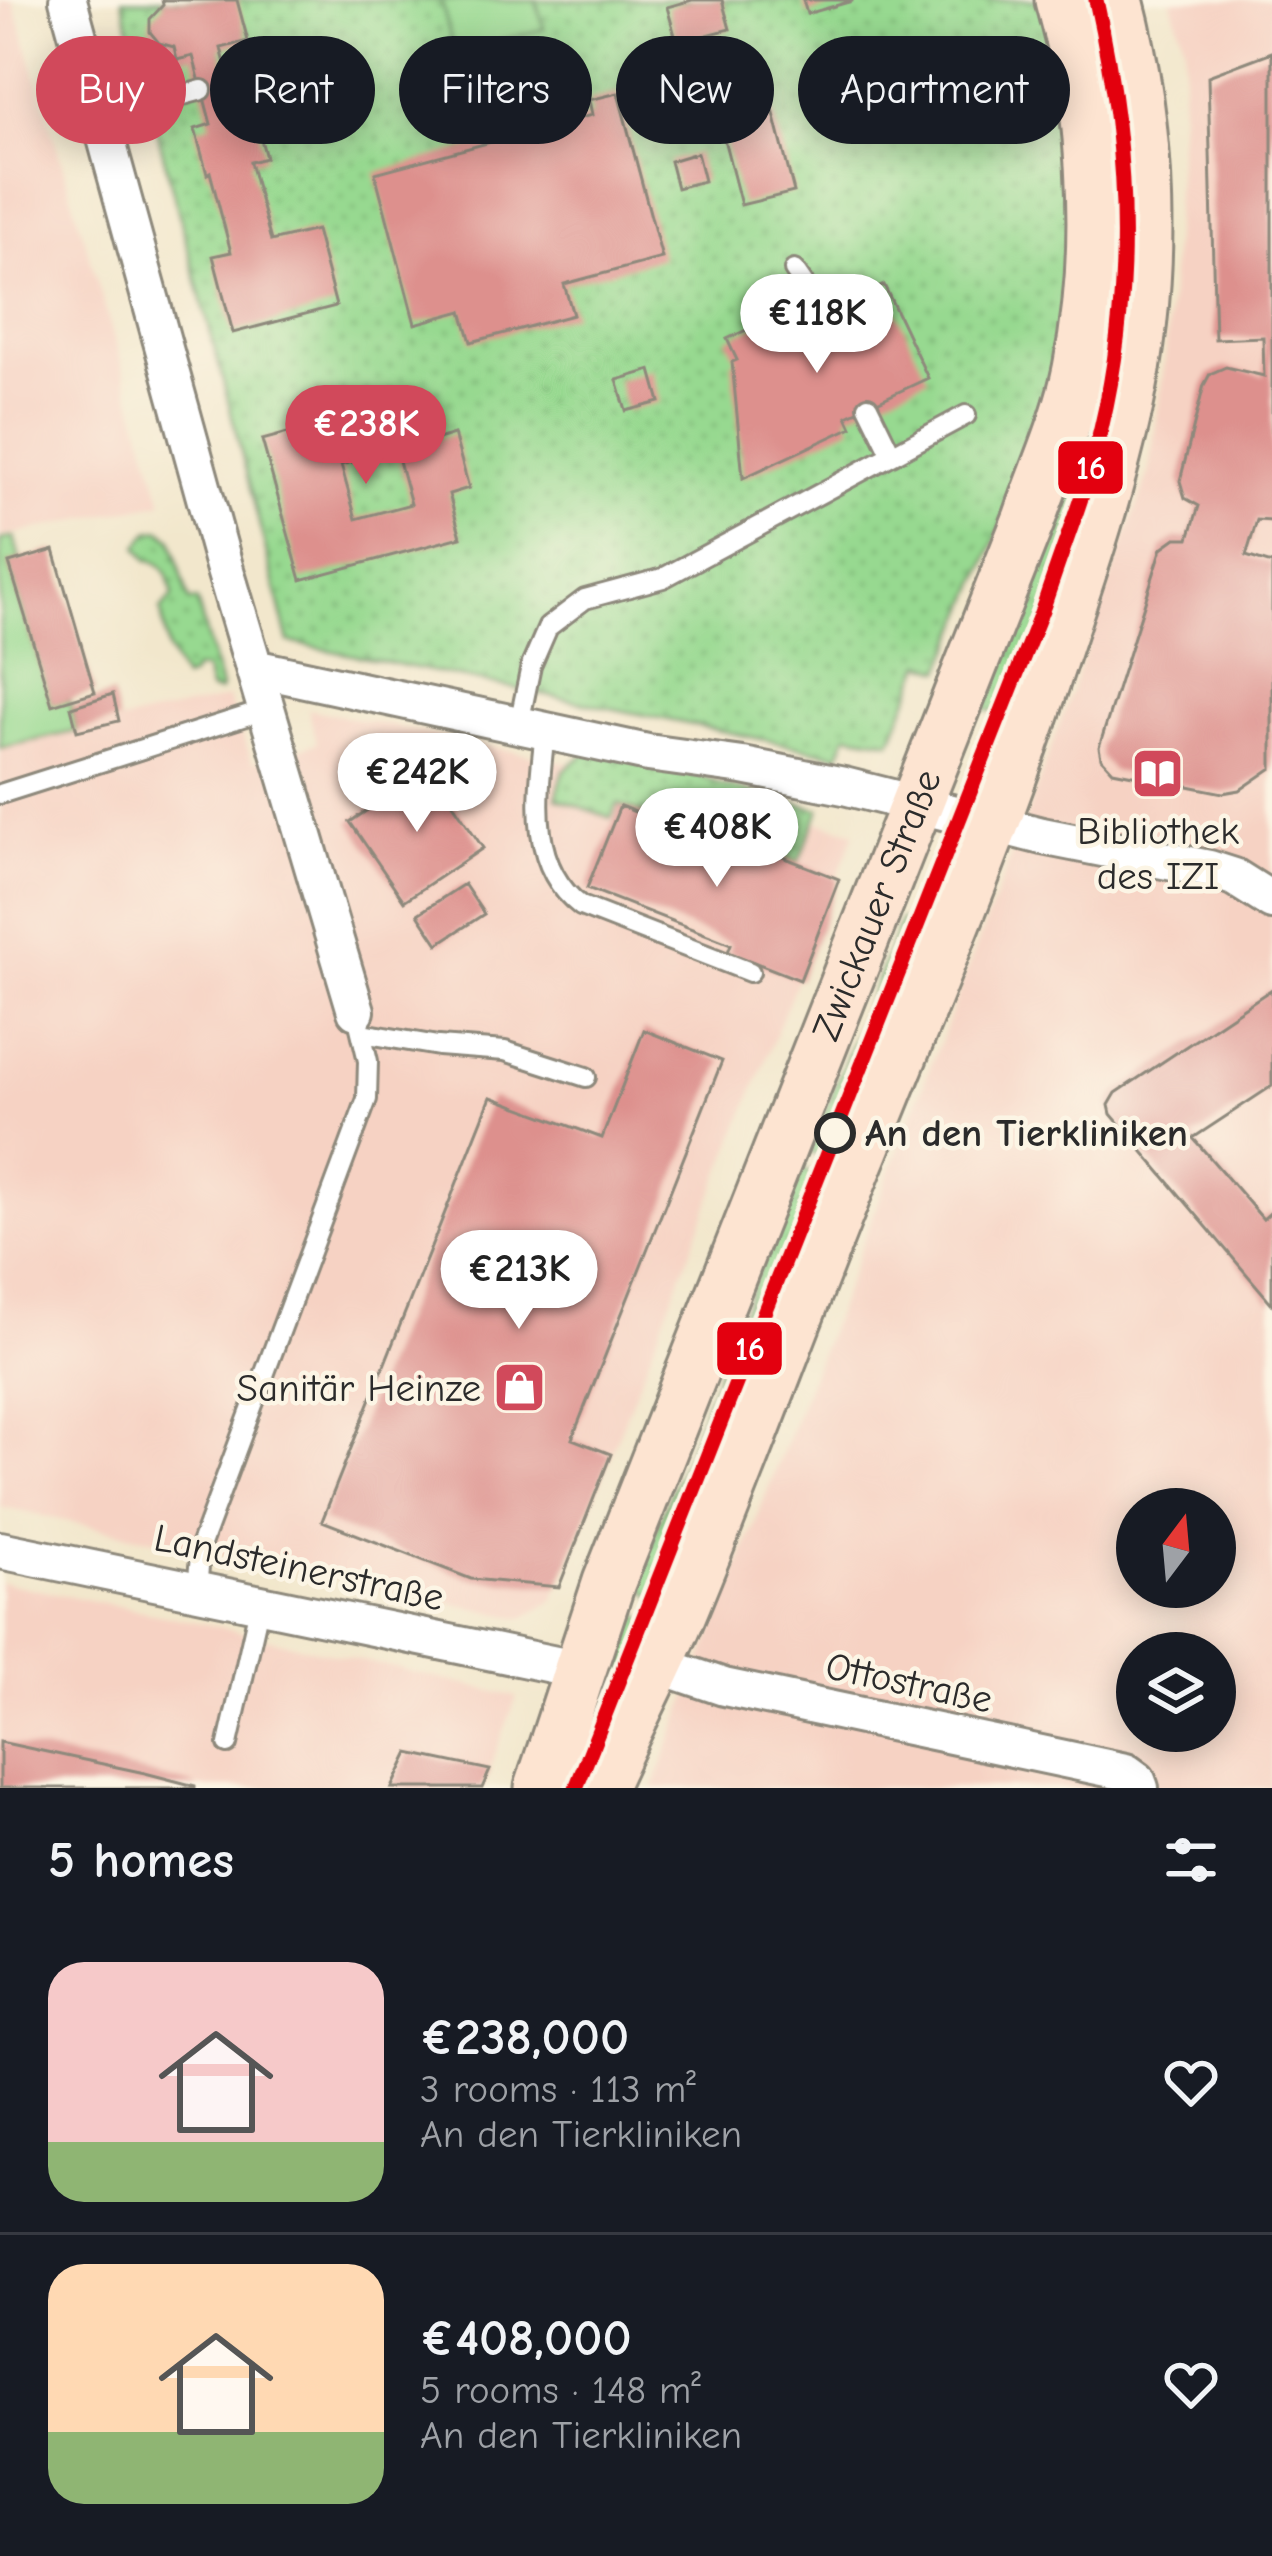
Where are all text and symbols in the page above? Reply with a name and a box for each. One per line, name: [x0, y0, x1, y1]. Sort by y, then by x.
chip: Buy: [36, 36, 186, 144]
chip: Rent: [210, 36, 375, 144]
chip: Filters: [399, 36, 592, 144]
chip: New: [616, 36, 774, 144]
chip: Apartment: [798, 36, 1070, 144]
pin: €118K: [733, 274, 901, 376]
text: €118K: [767, 290, 867, 335]
pin: €238K: [282, 385, 450, 487]
text: €238K: [312, 401, 420, 446]
line badge: 16: [1056, 439, 1125, 496]
text: 16: [1076, 449, 1106, 487]
pin: €242K: [333, 733, 501, 835]
library icon: Bibliothek des IZI: [1130, 746, 1186, 802]
text: €242K: [365, 749, 469, 794]
street label: Zwickauer Straße: [803, 763, 950, 1047]
pin: €408K: [633, 788, 801, 890]
text: €408K: [662, 804, 772, 849]
place label: Bibliothek des IZI: [1077, 809, 1239, 899]
place label: An den Tierkliniken: [865, 1111, 1188, 1156]
marker: An den Tierkliniken: [816, 1114, 854, 1152]
pin: €213K: [435, 1230, 603, 1332]
text: €213K: [468, 1246, 570, 1291]
line badge: 16: [715, 1320, 784, 1377]
text: 16: [735, 1330, 765, 1368]
shop icon: Sanitär Heinze: [492, 1360, 548, 1416]
place label: Sanitär Heinze: [237, 1366, 481, 1411]
north arrow: [1116, 1488, 1236, 1608]
map controls: [1116, 1488, 1236, 1752]
street label: Landsteinerstraße: [150, 1515, 448, 1621]
button: layers: [1116, 1632, 1236, 1752]
street label: Ottostraße: [822, 1643, 996, 1723]
icon: filters: [1158, 1827, 1224, 1893]
text: 5 homes: [48, 1831, 234, 1890]
text: €238,000: [420, 2008, 629, 2067]
icon: home: [144, 2010, 288, 2154]
icon: heart: [1158, 2049, 1224, 2115]
text: 3 rooms · 113 m²: [420, 2067, 696, 2112]
text: An den Tierkliniken: [420, 2112, 742, 2157]
text: €408,000: [420, 2309, 632, 2368]
icon: home: [144, 2312, 288, 2456]
icon: heart: [1158, 2351, 1224, 2417]
text: 5 rooms · 148 m²: [420, 2368, 701, 2413]
text: An den Tierkliniken: [420, 2413, 742, 2458]

